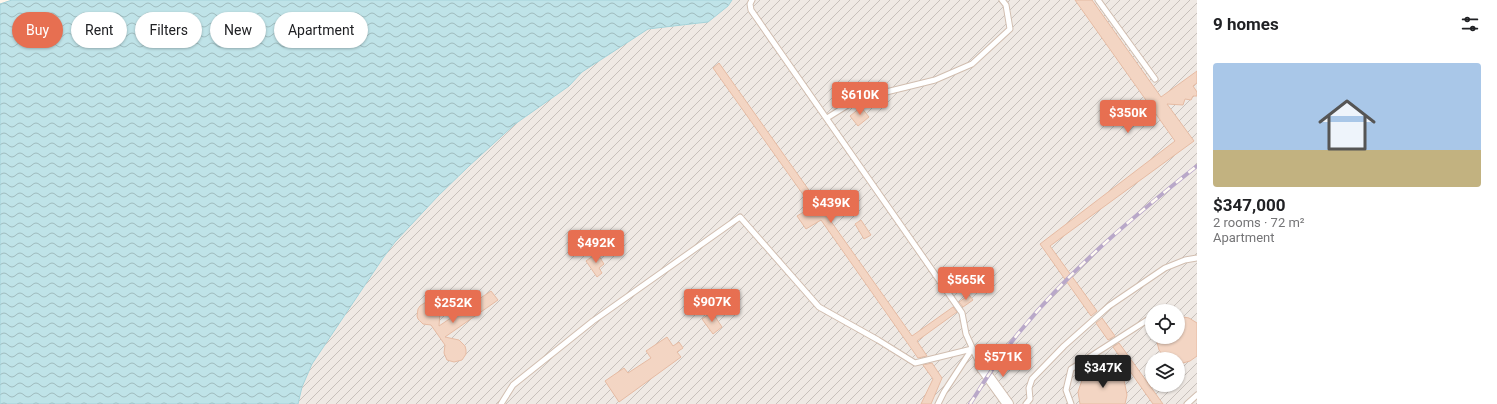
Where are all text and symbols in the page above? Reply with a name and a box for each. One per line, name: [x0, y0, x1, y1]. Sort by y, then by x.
chip: Buy: [12, 12, 63, 48]
chip: Rent: [71, 12, 127, 48]
chip: Filters: [135, 12, 202, 48]
chip: New: [210, 12, 266, 48]
chip: Apartment: [274, 12, 368, 48]
icon: filters: [1459, 13, 1481, 35]
text: 9 homes: [1213, 14, 1279, 34]
pin: $610K: [832, 82, 888, 116]
text: $610K: [841, 87, 879, 102]
icon: home: [1311, 89, 1383, 161]
pin: $350K: [1100, 100, 1156, 134]
text: $350K: [1109, 105, 1147, 120]
pin: $439K: [803, 190, 859, 224]
text: $439K: [812, 195, 850, 210]
text: $347,000: [1213, 195, 1285, 215]
text: 2 rooms · 72 m²: [1213, 215, 1305, 230]
pin: $492K: [568, 230, 624, 264]
text: Apartment: [1213, 230, 1275, 245]
text: $492K: [577, 235, 615, 250]
pin: $565K: [938, 267, 994, 301]
text: $565K: [947, 272, 985, 287]
pin: $907K: [684, 289, 740, 323]
pin: $252K: [425, 290, 481, 324]
text: $907K: [693, 294, 731, 309]
text: $252K: [434, 295, 472, 310]
map controls: [1145, 304, 1185, 392]
button: locate: [1145, 304, 1185, 344]
pin: $571K: [975, 344, 1031, 378]
text: $571K: [984, 349, 1022, 364]
button: layers: [1145, 352, 1185, 392]
pin: $347K: [1075, 355, 1131, 389]
text: $347K: [1084, 360, 1122, 375]

